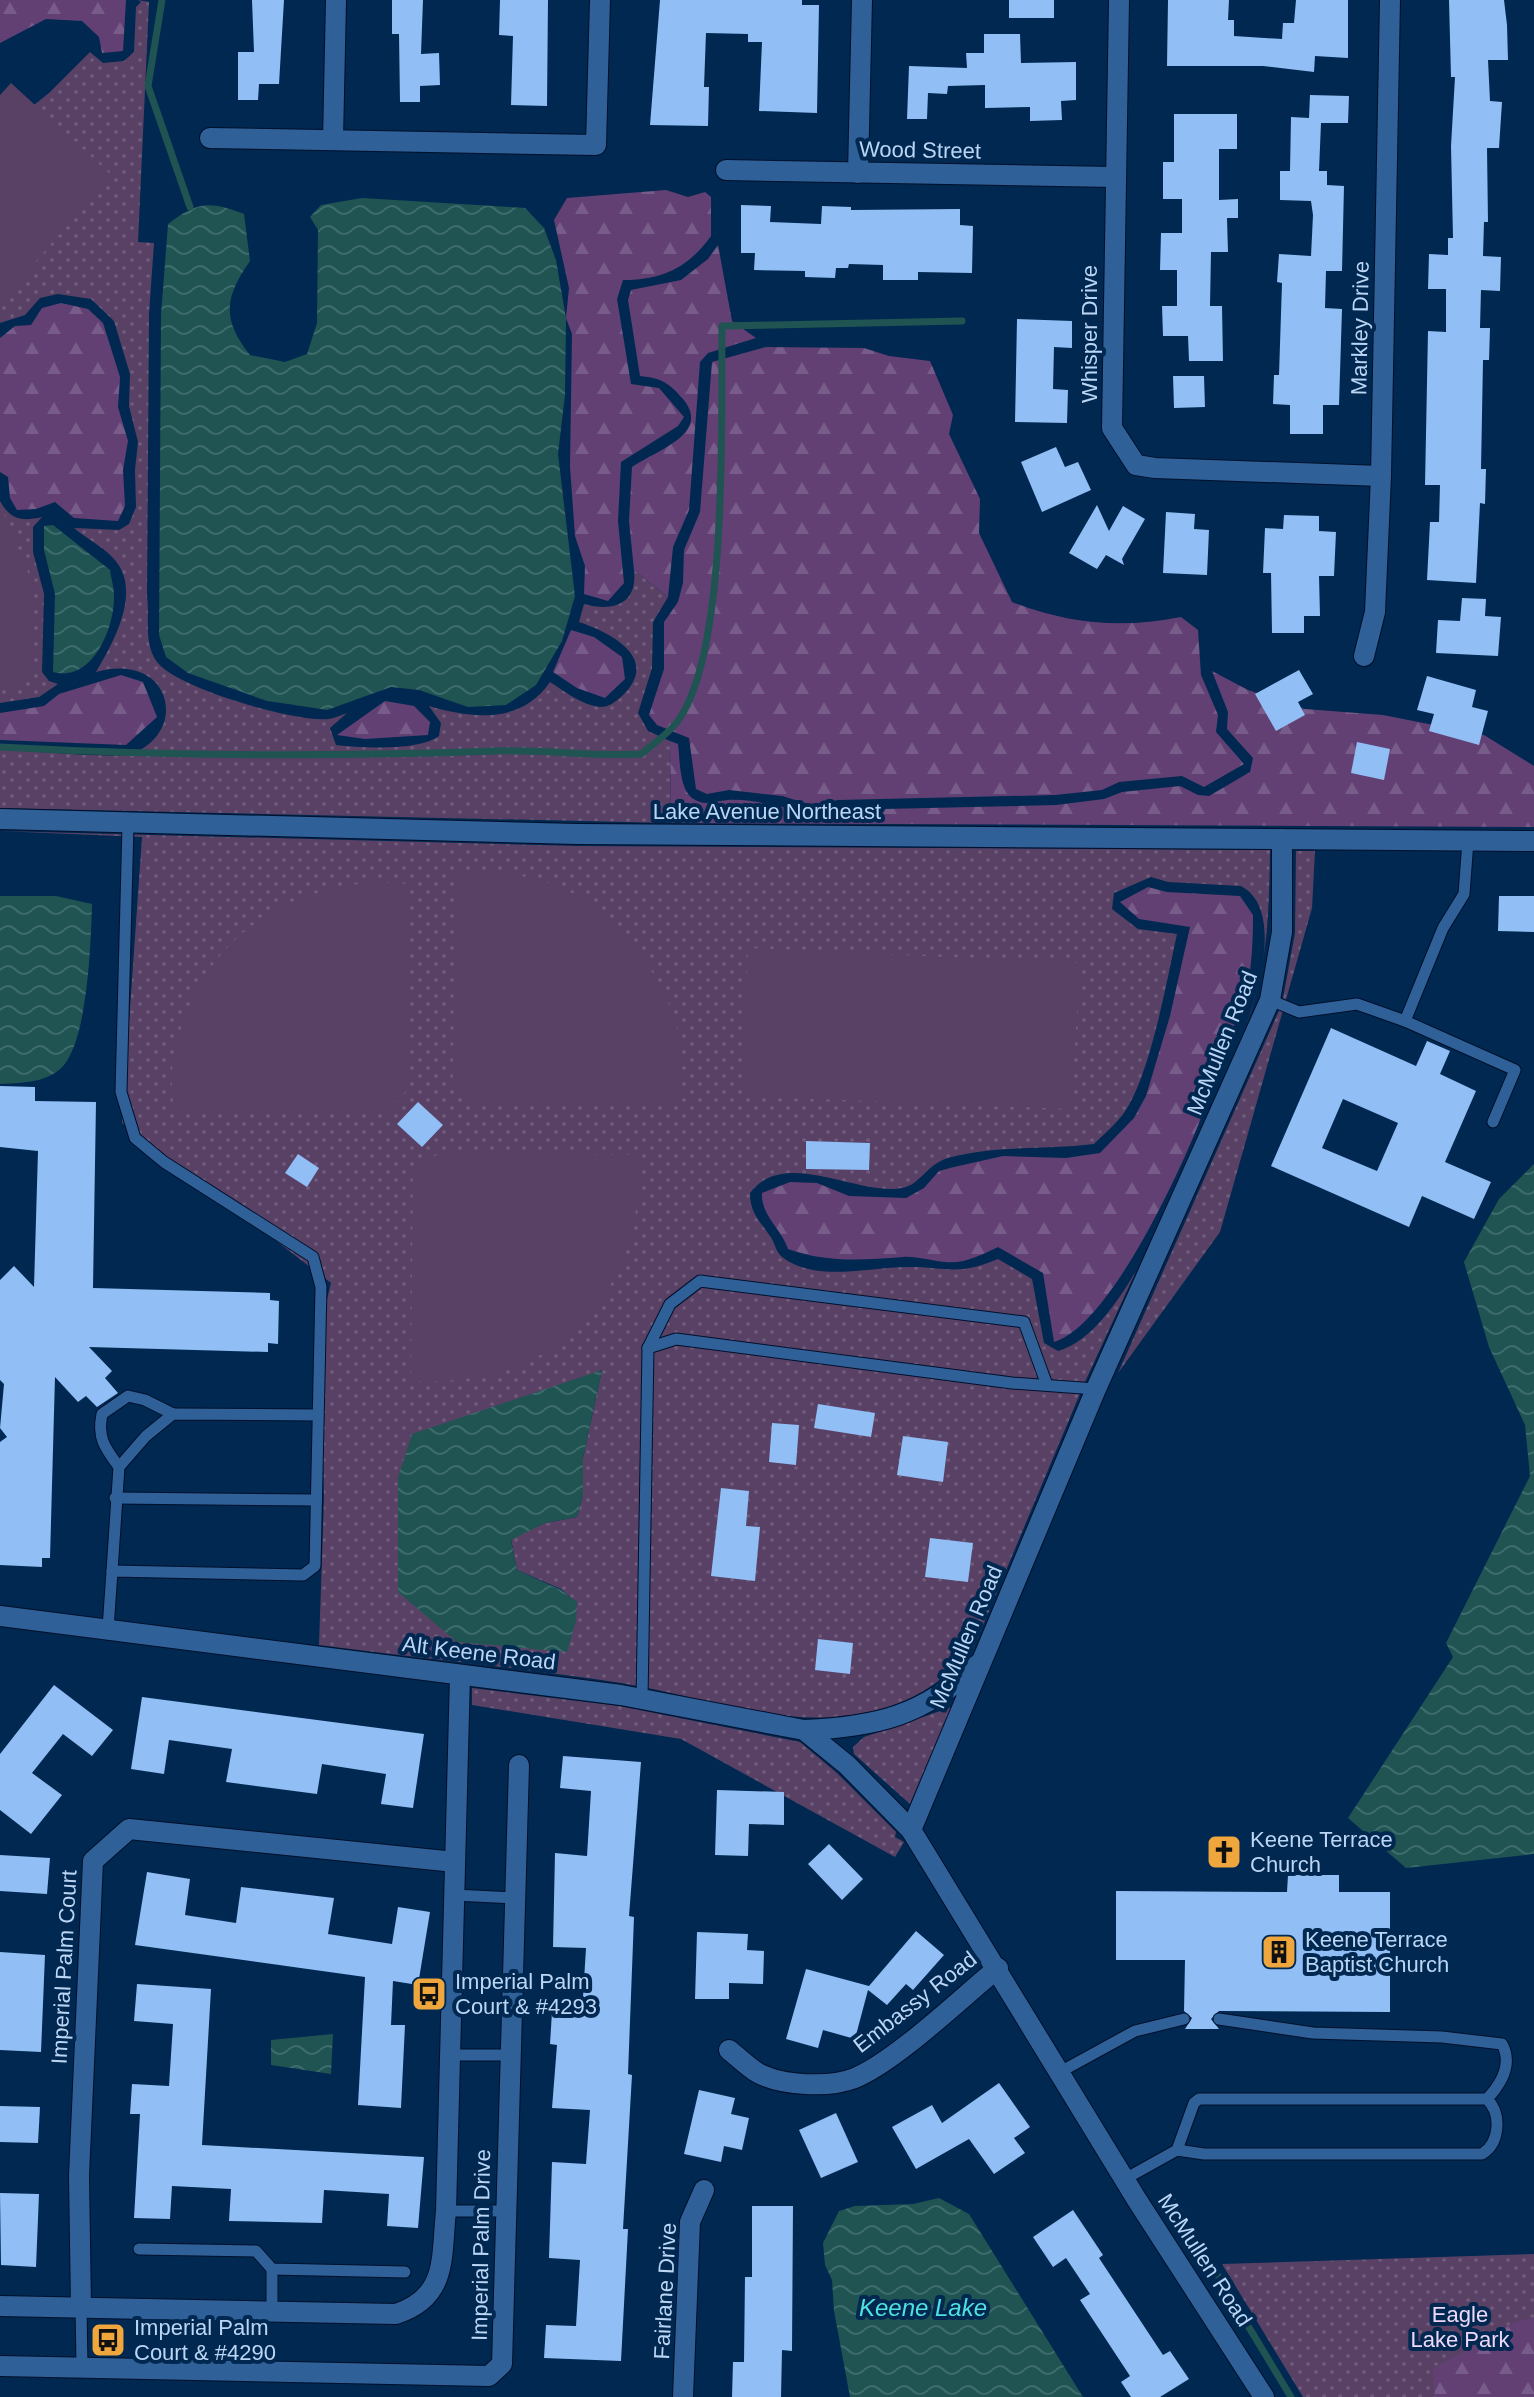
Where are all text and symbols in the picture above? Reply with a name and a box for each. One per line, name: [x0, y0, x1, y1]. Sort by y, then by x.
street label: Wood Street: [859, 136, 981, 164]
street label: Markley Drive: [1346, 261, 1374, 395]
street label: Whisper Drive: [1077, 265, 1102, 403]
street label: Lake Avenue Northeast: [653, 799, 881, 824]
street label: McMullen Road: [1182, 967, 1262, 1119]
street label: McMullen Road: [925, 1562, 1007, 1712]
street label: Alt Keene Road: [401, 1631, 557, 1675]
place label: Keene Terrace Church: [1250, 1827, 1393, 1877]
church icon: Keene Terrace Church: [1205, 1833, 1243, 1871]
street label: Imperial Palm Court: [46, 1869, 82, 2065]
place label: Keene Terrace Baptist Church: [1305, 1927, 1449, 1977]
building icon: Keene Terrace Baptist Church: [1260, 1933, 1298, 1971]
street label: Embassy Road: [849, 1946, 981, 2058]
place label: Imperial Palm Court & #4293: [455, 1969, 597, 2019]
bus stop icon: Imperial Palm Court & #4293: [410, 1975, 448, 2013]
street label: Imperial Palm Drive: [467, 2149, 495, 2341]
street label: McMullen Road: [1153, 2189, 1257, 2331]
street label: Fairlane Drive: [649, 2222, 681, 2360]
water label: Keene Lake: [859, 2294, 987, 2321]
park label: Eagle Lake Park: [1410, 2302, 1511, 2352]
place label: Imperial Palm Court & #4290: [134, 2315, 276, 2365]
bus stop icon: Imperial Palm Court & #4290: [89, 2321, 127, 2359]

